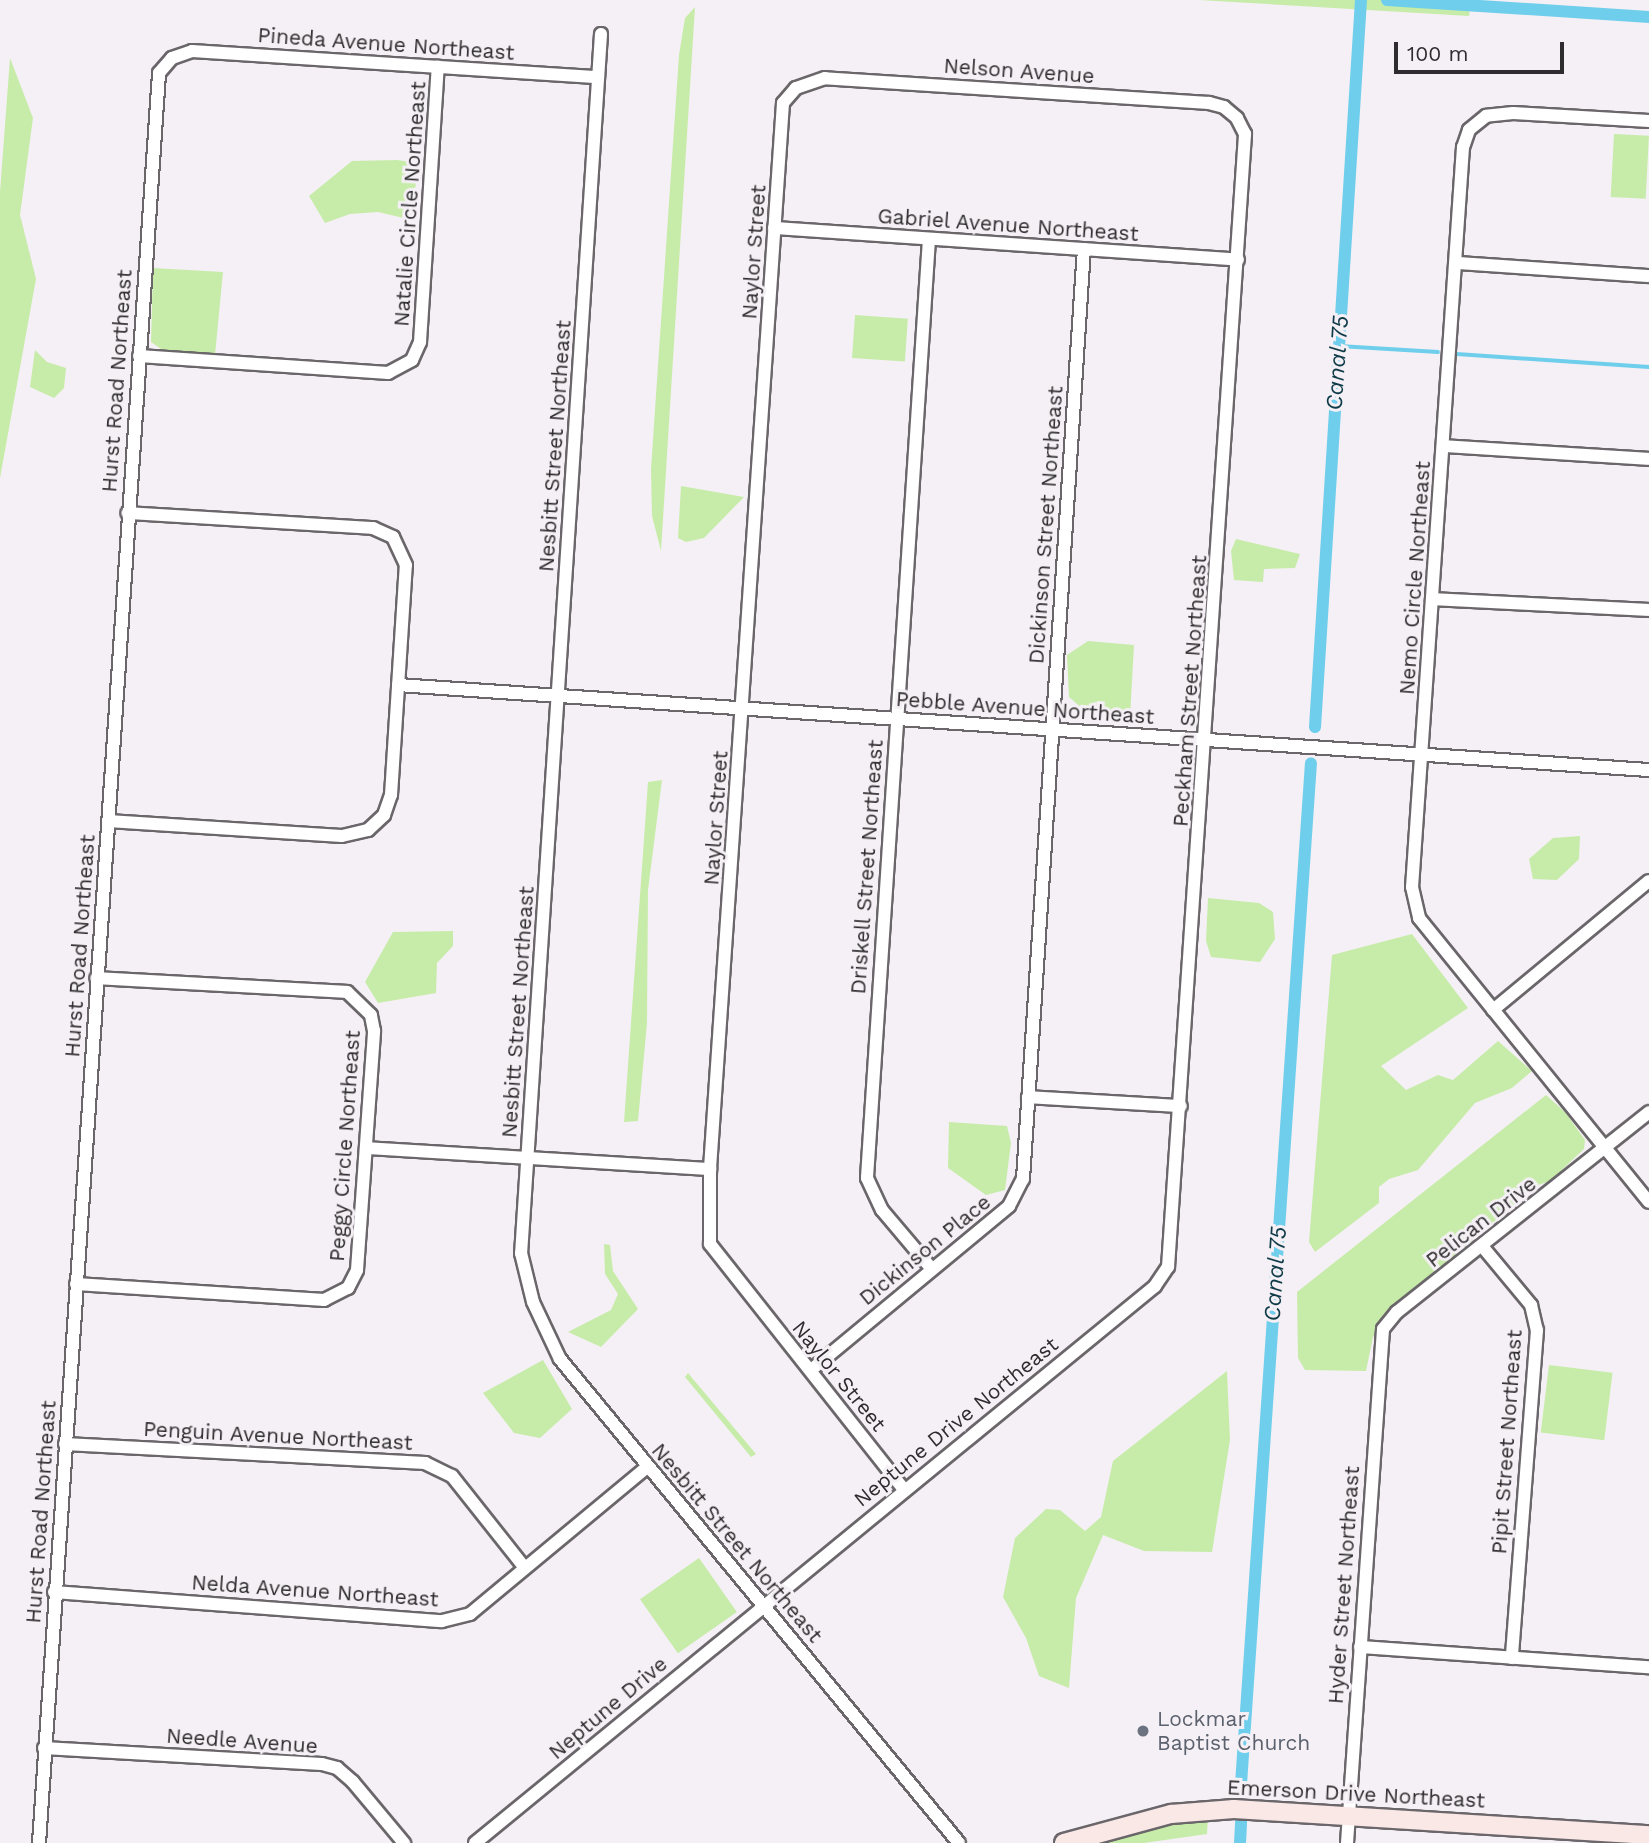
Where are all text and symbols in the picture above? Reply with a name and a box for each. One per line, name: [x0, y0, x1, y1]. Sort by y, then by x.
street label: Pineda Avenue Northeast: [256, 22, 516, 66]
scale bar: [1397, 28, 1567, 72]
text: 100 m: [1407, 41, 1469, 66]
street label: Nelson Avenue: [942, 53, 1096, 89]
street label: Natalie Circle Northeast: [389, 80, 431, 328]
street label: Naylor Street: [737, 184, 771, 320]
street label: Gabriel Avenue Northeast: [876, 203, 1140, 247]
street label: Hurst Road Northeast: [97, 269, 137, 493]
water label: Canal 75: [1321, 314, 1355, 412]
street label: Nesbitt Street Northeast: [534, 319, 576, 573]
street label: Dickinson Street Northeast: [1024, 385, 1068, 665]
street label: Nemo Circle Northeast: [1394, 460, 1436, 696]
street label: Peckham Street Northeast: [1168, 554, 1212, 828]
street label: Pebble Avenue Northeast: [895, 686, 1155, 730]
street label: Driskell Street Northeast: [846, 739, 888, 995]
street label: Naylor Street: [699, 750, 733, 886]
street label: Hurst Road Northeast: [60, 834, 100, 1058]
street label: Nesbitt Street Northeast: [497, 885, 539, 1139]
street label: Peggy Circle Northeast: [324, 1029, 366, 1263]
street label: Pelican Drive: [1421, 1171, 1541, 1273]
street label: Dickinson Place: [854, 1189, 996, 1311]
water label: Canal 75: [1259, 1225, 1293, 1323]
street label: Naylor Street: [787, 1315, 891, 1437]
street label: Pipit Street Northeast: [1487, 1329, 1527, 1555]
street label: Neptune Drive Northeast: [849, 1332, 1063, 1512]
street label: Hurst Road Northeast: [21, 1400, 61, 1624]
street label: Penguin Avenue Northeast: [142, 1416, 414, 1456]
street label: Nesbitt Street Northeast: [646, 1438, 828, 1648]
street label: Hyder Street Northeast: [1323, 1465, 1365, 1705]
street label: Nelda Avenue Northeast: [190, 1570, 440, 1612]
street label: Neptune Drive: [544, 1651, 672, 1765]
place label: Lockmar Baptist Church: [1157, 1706, 1310, 1756]
street label: Needle Avenue: [165, 1723, 319, 1759]
marker: Lockmar Baptist Church: [1135, 1723, 1151, 1739]
street label: Emerson Drive Northeast: [1226, 1775, 1486, 1813]

